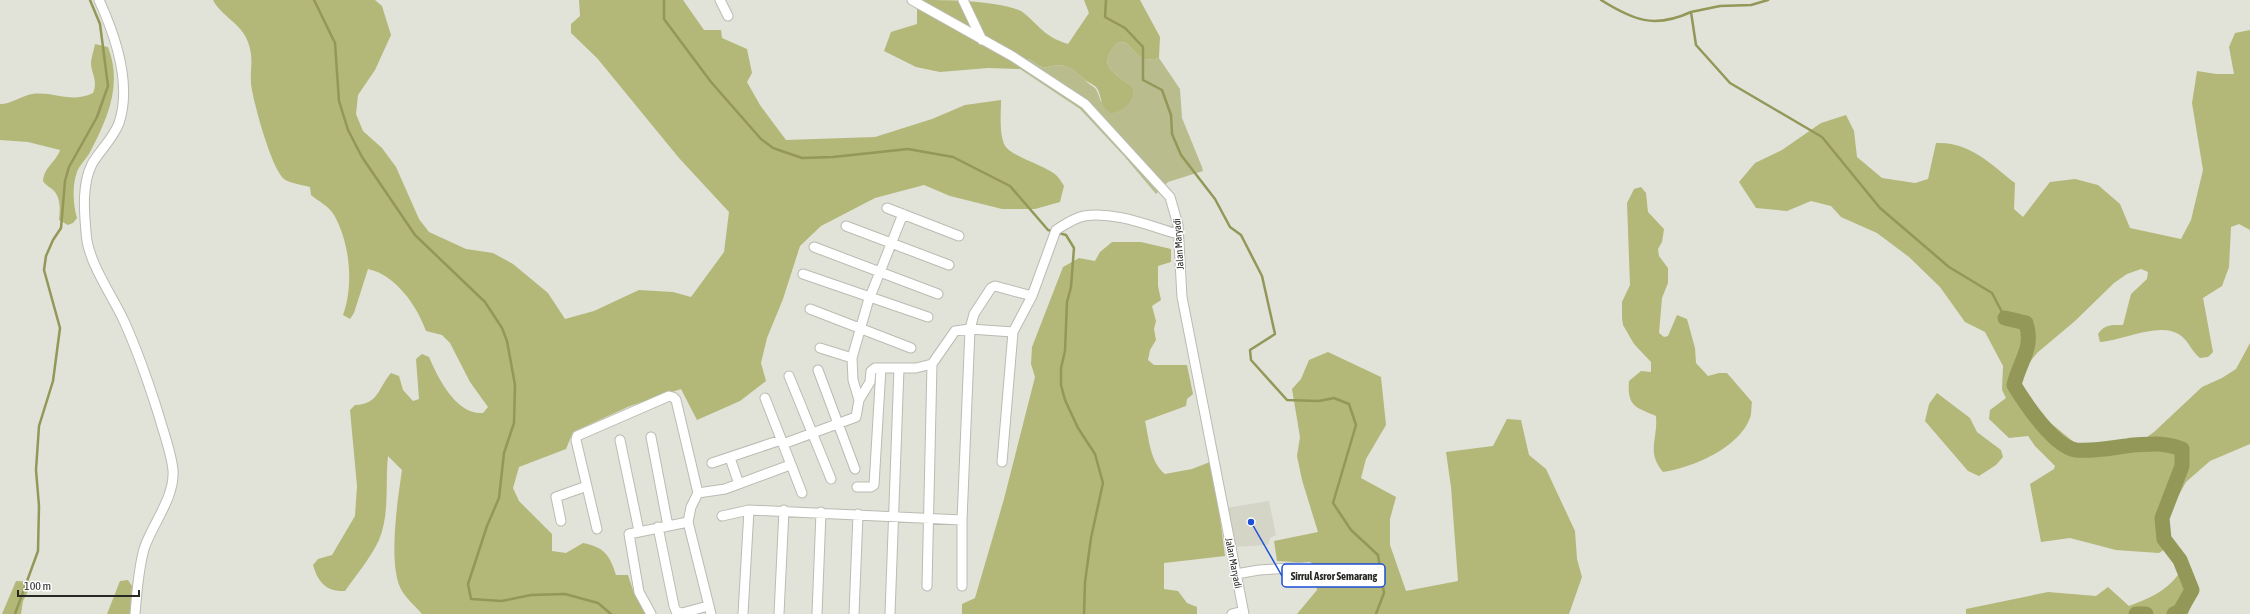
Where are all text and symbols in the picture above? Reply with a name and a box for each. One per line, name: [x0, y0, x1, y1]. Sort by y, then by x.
street label: Jalan Maryadi: [1171, 218, 1186, 270]
street label: Jalan Maryadi: [1223, 537, 1244, 589]
callout: Sirrul Asror Semarang: [1282, 564, 1385, 587]
text: Sirrul Asror Semarang: [1291, 570, 1378, 582]
scale bar: [18, 572, 139, 598]
text: 100 m: [24, 579, 51, 593]

